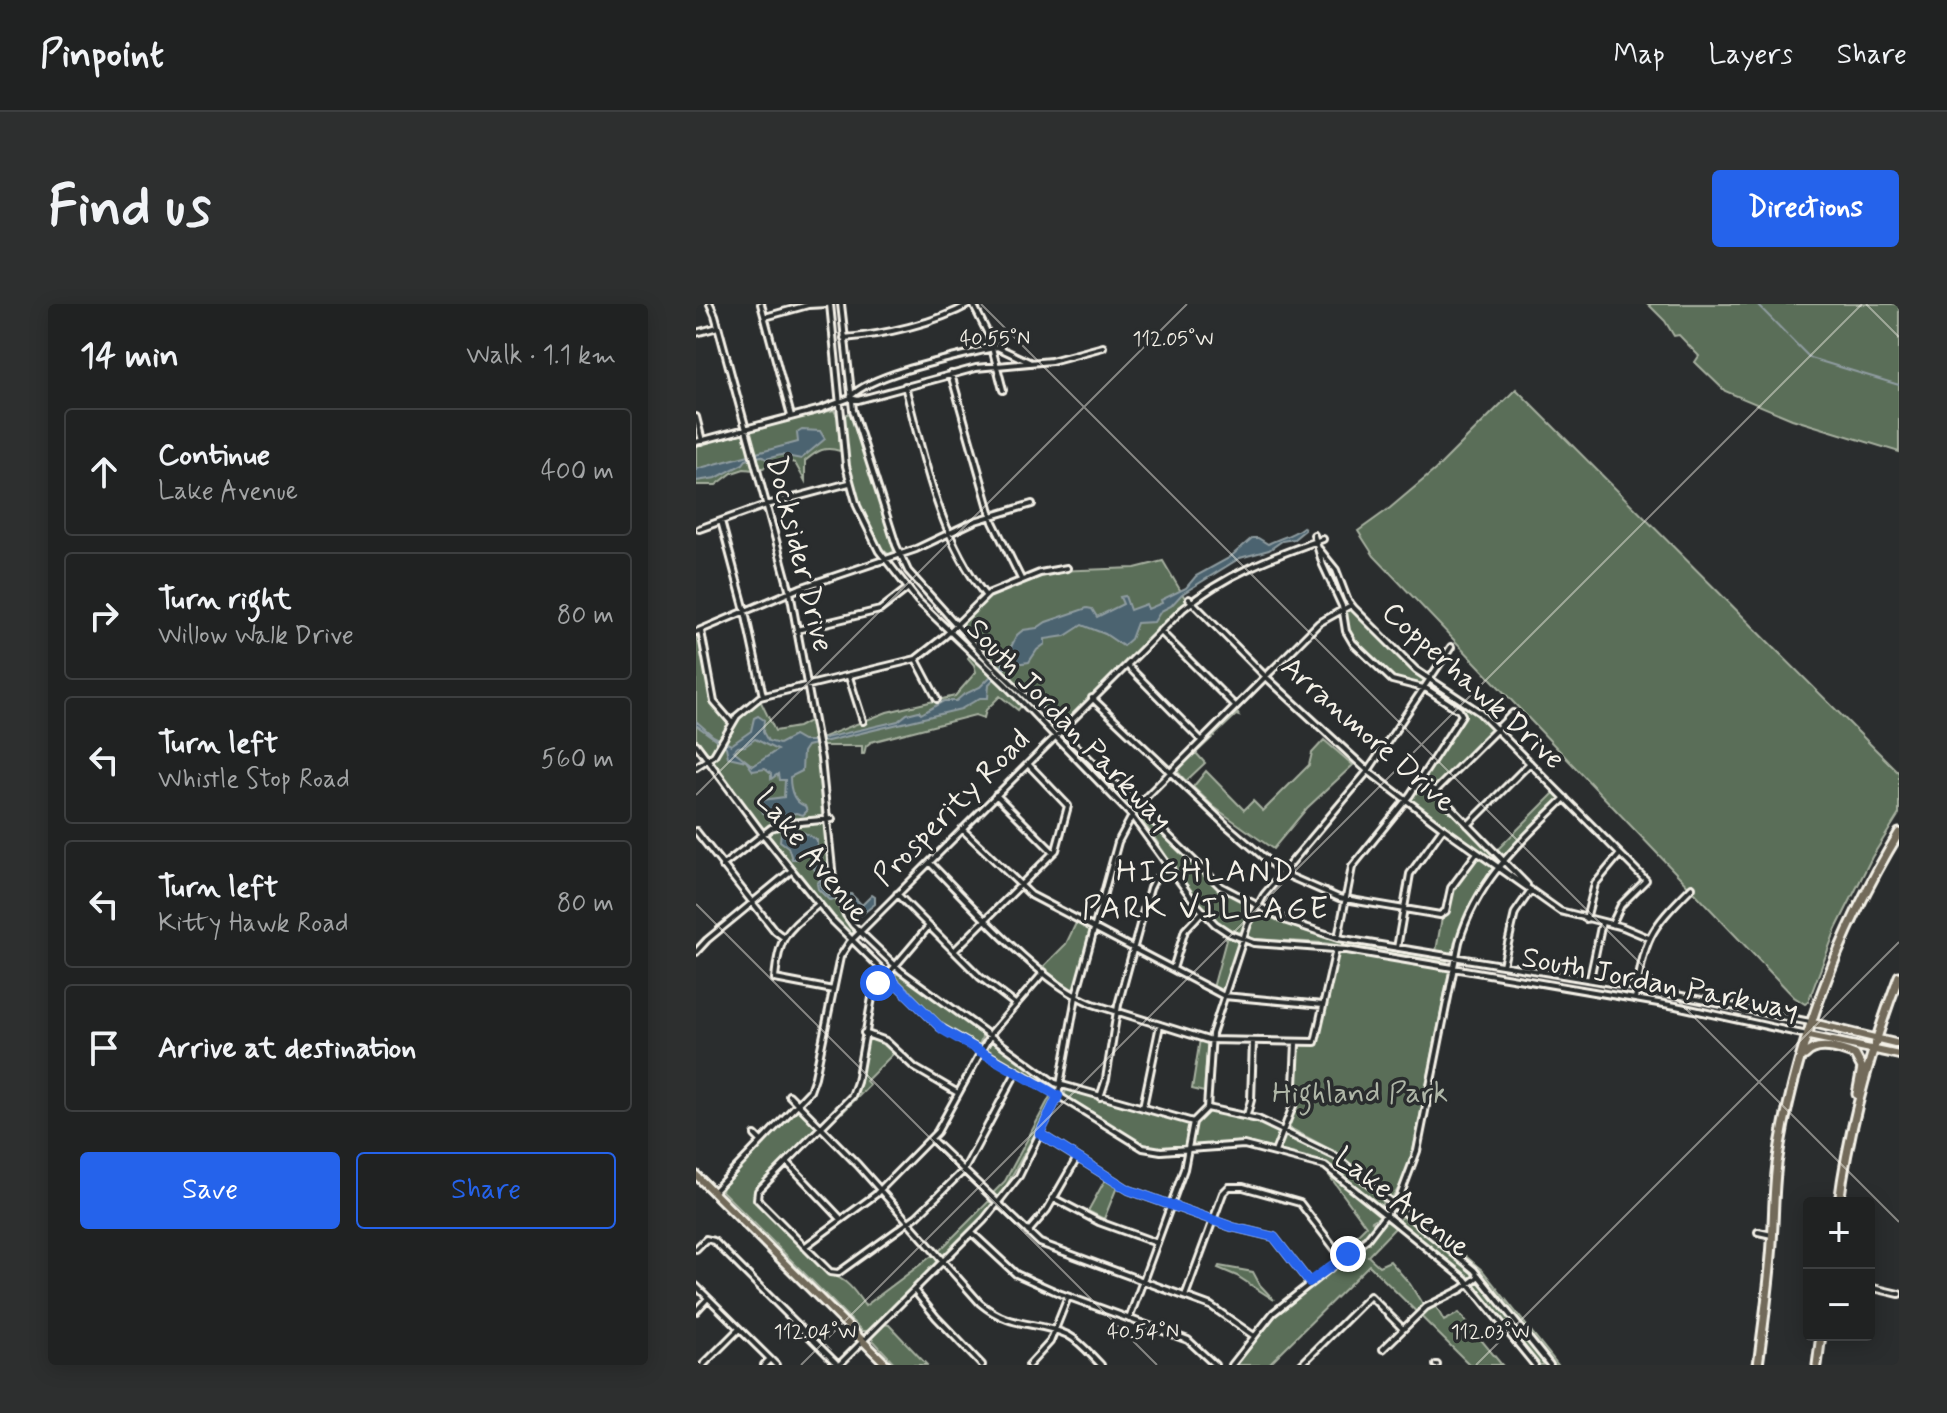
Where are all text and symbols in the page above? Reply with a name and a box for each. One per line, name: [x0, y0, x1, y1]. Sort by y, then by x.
text: Pinpoint: [40, 31, 164, 80]
text: Map: [1614, 37, 1665, 74]
text: Layers: [1709, 37, 1793, 74]
text: Share: [1837, 37, 1907, 74]
button: Directions: [1712, 170, 1899, 247]
text: Find us: [48, 172, 211, 245]
text: 40.55°N: [960, 326, 1030, 353]
text: 112.05°W: [1133, 326, 1213, 353]
text: 14 min: [80, 334, 179, 379]
text: Walk · 1.1 km: [466, 339, 616, 373]
text: Continue: [158, 436, 270, 475]
icon: ahead: [82, 450, 126, 494]
street label: Docksider Drive: [756, 452, 842, 656]
text: 400 m: [541, 455, 614, 489]
text: Lake Avenue: [158, 475, 298, 509]
text: Turn right: [158, 580, 291, 619]
street label: Copperhawk Drive: [1373, 593, 1573, 779]
icon: right: [82, 594, 126, 638]
text: 80 m: [557, 599, 614, 633]
street label: South Jordan Parkway: [957, 610, 1181, 840]
text: Willow Walk Drive: [158, 619, 354, 653]
street label: Arranmore Drive: [1272, 648, 1464, 822]
street label: Prosperity Road: [865, 721, 1039, 895]
text: Turn left: [158, 724, 278, 763]
icon: left: [82, 738, 126, 782]
text: 560 m: [541, 743, 614, 777]
text: Whistle Stop Road: [158, 763, 350, 797]
street label: Lake Avenue: [746, 781, 878, 931]
district label: HIGHLAND PARK VILLAGE: [1082, 851, 1330, 930]
text: Turn left: [158, 868, 278, 907]
icon: left: [82, 882, 126, 926]
text: 80 m: [557, 887, 614, 921]
text: Kitty Hawk Road: [158, 907, 349, 941]
street label: South Jordan Parkway: [1518, 938, 1802, 1030]
route start: [860, 965, 896, 1001]
icon: arrive: [82, 1026, 126, 1070]
text: Arrive at destination: [158, 1029, 416, 1068]
park label: Highland Park: [1272, 1074, 1448, 1116]
street label: Lake Avenue: [1326, 1139, 1478, 1267]
button: Save: [80, 1152, 340, 1229]
button: Share: [356, 1152, 616, 1229]
map controls: [1803, 1197, 1875, 1341]
button: +: [1803, 1197, 1875, 1269]
route end: [1330, 1236, 1366, 1272]
button: −: [1803, 1269, 1875, 1341]
text: 112.04°W: [774, 1319, 856, 1346]
text: 40.54°N: [1107, 1319, 1179, 1346]
text: 112.03°W: [1451, 1319, 1529, 1346]

